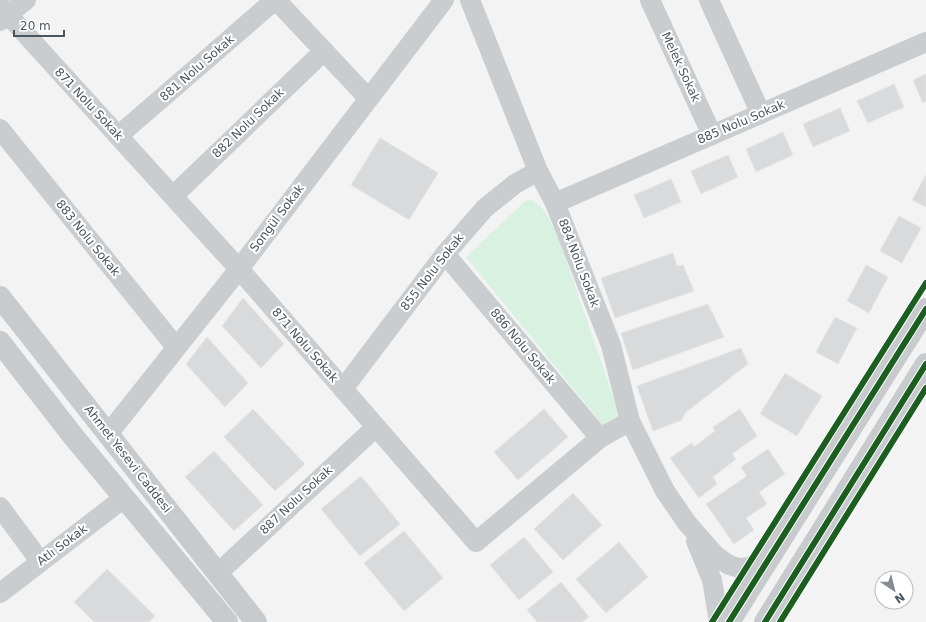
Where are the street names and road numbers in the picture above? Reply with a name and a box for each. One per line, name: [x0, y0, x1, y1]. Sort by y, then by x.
street label: Melek Sokak: [659, 30, 703, 104]
street label: 881 Nolu Sokak: [157, 32, 237, 104]
street label: 871 Nolu Sokak: [52, 65, 126, 143]
street label: 882 Nolu Sokak: [209, 85, 287, 161]
street label: 885 Nolu Sokak: [695, 97, 787, 147]
street label: Songül Sokak: [247, 181, 307, 255]
street label: 883 Nolu Sokak: [53, 197, 123, 279]
street label: 884 Nolu Sokak: [556, 217, 602, 309]
street label: 855 Nolu Sokak: [398, 231, 466, 313]
street label: 871 Nolu Sokak: [269, 305, 341, 385]
street label: 886 Nolu Sokak: [487, 306, 559, 386]
street label: Ahmet Yesevi Caddesi: [82, 403, 174, 515]
street label: 887 Nolu Sokak: [257, 463, 335, 537]
street label: Atlı Sokak: [34, 522, 90, 568]

